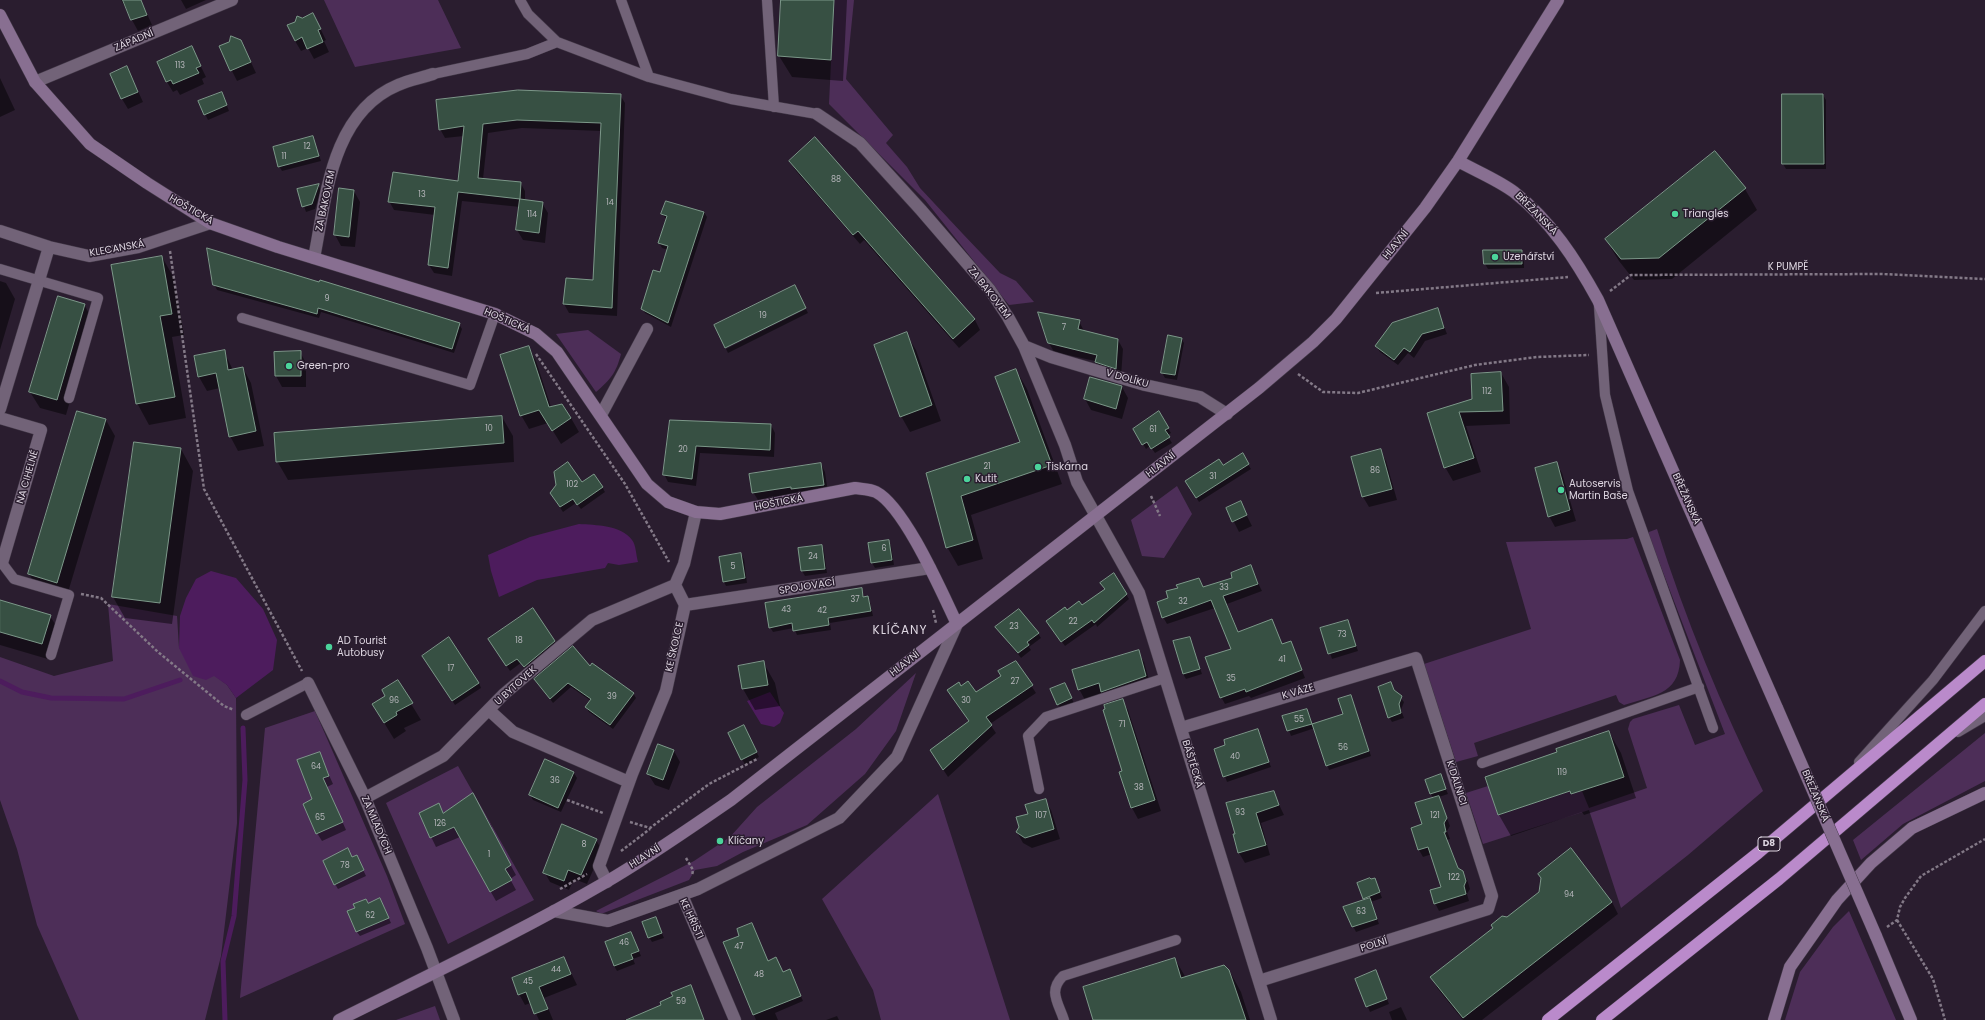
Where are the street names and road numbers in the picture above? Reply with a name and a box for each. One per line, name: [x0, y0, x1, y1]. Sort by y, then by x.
street label: ZÁPADNÍ: [113, 27, 155, 55]
street label: ZA BAKOVEM: [314, 169, 338, 233]
street label: BŘEŽANSKÁ: [1512, 190, 1560, 238]
street label: HOŠTICKÁ: [167, 193, 215, 227]
street label: HLAVNÍ: [1381, 228, 1411, 262]
street label: KLECANSKÁ: [89, 238, 145, 260]
street label: K PUMPĚ: [1768, 261, 1808, 273]
street label: ZA BAKOVEM: [965, 265, 1013, 321]
street label: HOŠTICKÁ: [482, 306, 532, 336]
street label: V DOLÍKU: [1104, 367, 1150, 391]
street label: NA CIHELNĚ: [15, 449, 41, 505]
street label: HLAVNÍ: [1144, 450, 1178, 480]
street label: BŘEŽANSKÁ: [1669, 471, 1703, 527]
street label: HOŠTICKÁ: [754, 492, 804, 514]
street label: SPOJOVACÍ: [778, 577, 836, 597]
street label: KE ŠKOLCE: [663, 621, 687, 673]
street label: HLAVNÍ: [888, 649, 922, 679]
street label: U BYTOVEK: [492, 664, 540, 708]
street label: K VÁZE: [1281, 682, 1315, 702]
street label: BÁŠTĚCKÁ: [1179, 738, 1205, 790]
street label: K DÁLNICI: [1443, 759, 1469, 807]
street label: BŘEŽANSKÁ: [1799, 768, 1831, 824]
street label: ZA MLADÝCH: [358, 794, 394, 856]
road number: D8: [1758, 837, 1780, 851]
street label: HLAVNÍ: [627, 843, 663, 871]
street label: KE HŘIŠTI: [676, 897, 706, 941]
street label: POLNÍ: [1359, 935, 1389, 955]

